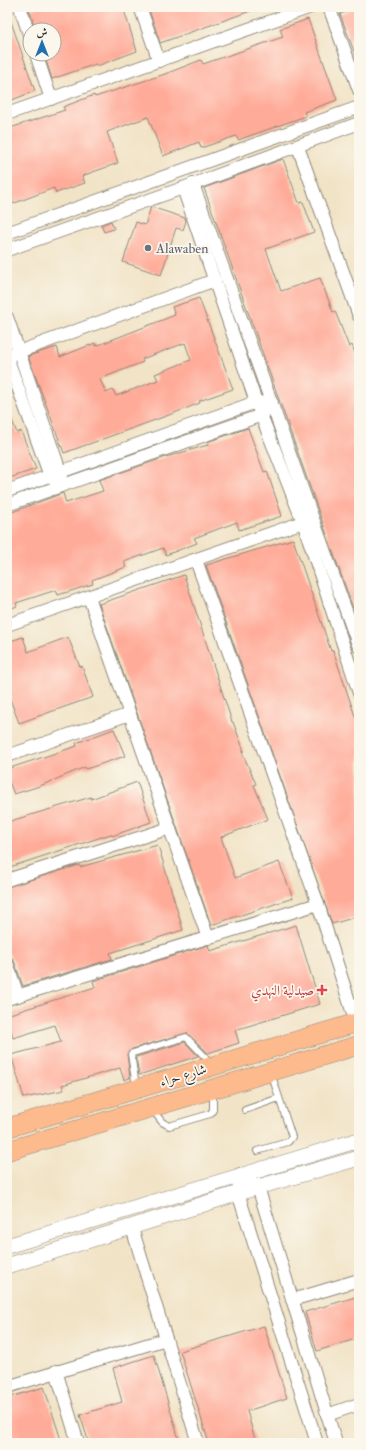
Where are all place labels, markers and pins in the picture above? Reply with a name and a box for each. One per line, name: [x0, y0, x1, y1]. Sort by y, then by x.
place label: Alawaben: [155, 240, 208, 257]
marker: Alawaben: [143, 243, 153, 253]
place label: صيدلية النهدي: [251, 982, 314, 1002]
marker: صيدلية النهدي: [317, 985, 327, 995]

